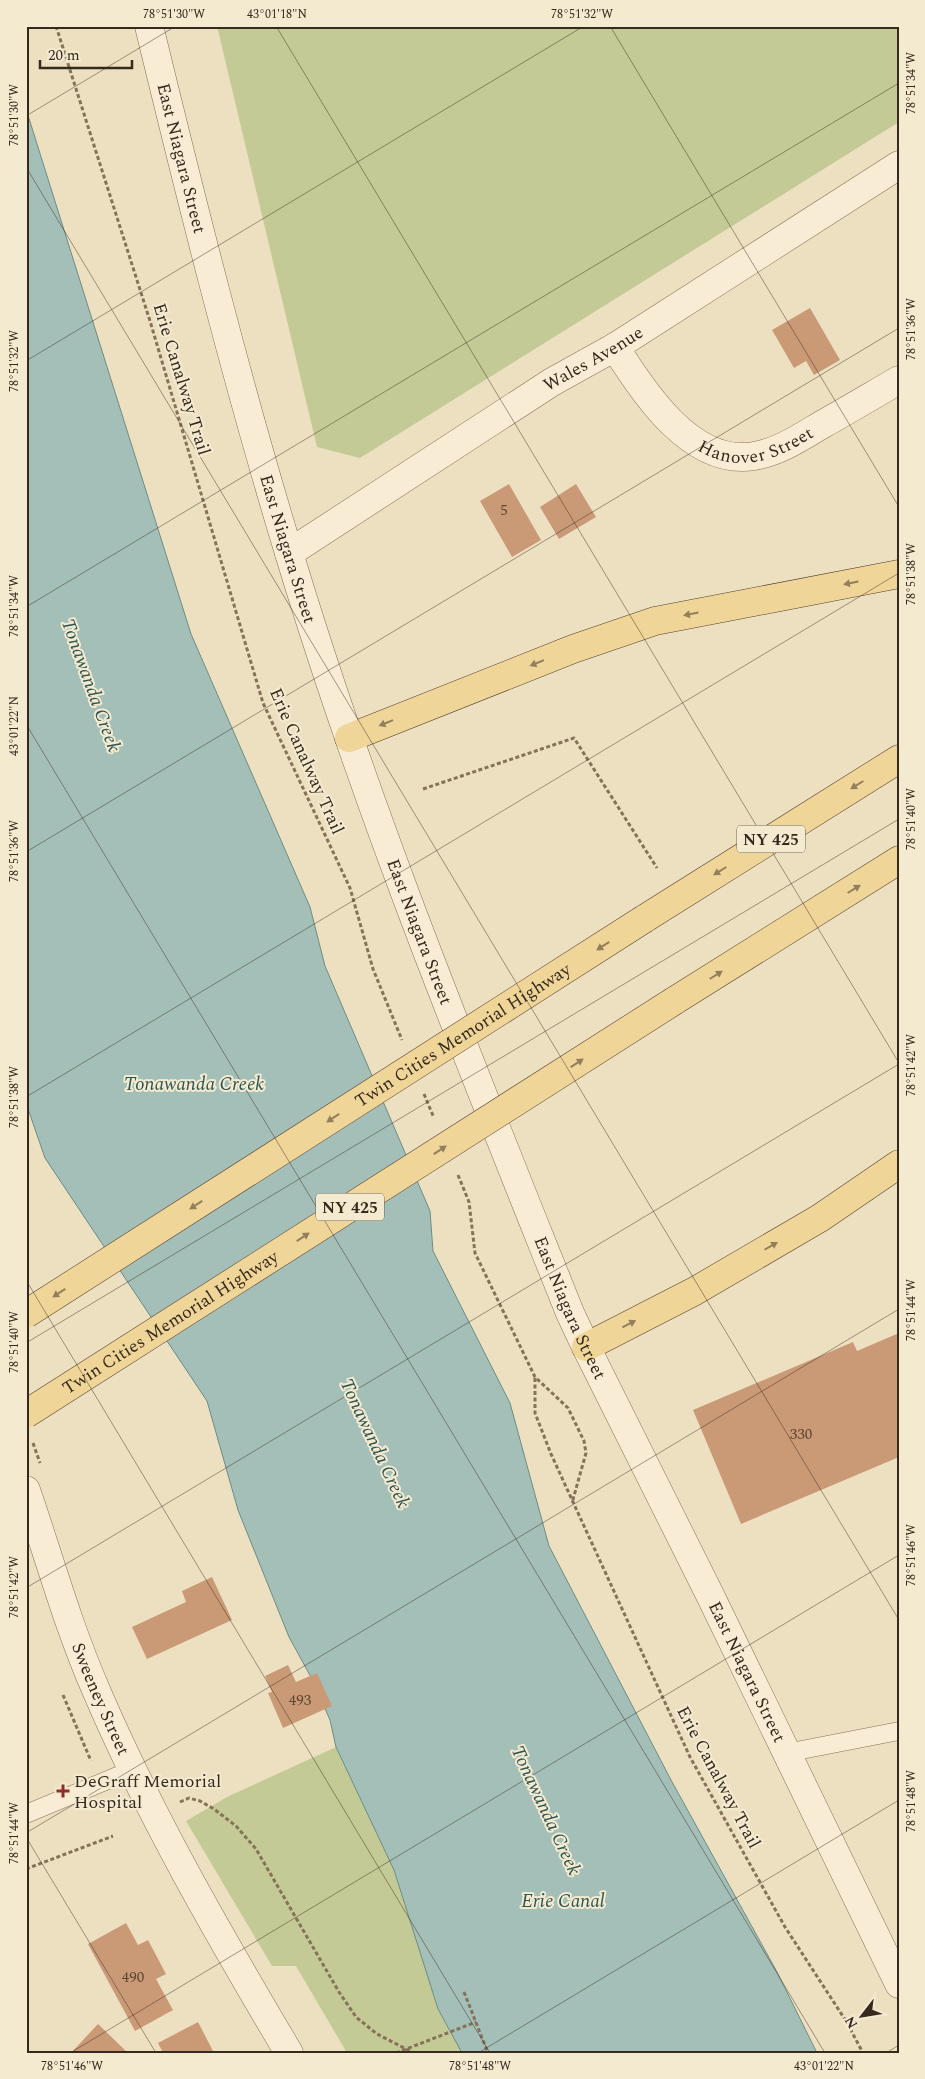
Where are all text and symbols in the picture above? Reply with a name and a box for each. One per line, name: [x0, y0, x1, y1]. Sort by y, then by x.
text: 78°51'30"W: [143, 5, 205, 24]
text: 43°01'18"N: [247, 5, 307, 24]
text: 78°51'32"W: [551, 5, 613, 24]
scale bar: [40, 38, 132, 70]
text: 20 m: [48, 44, 80, 67]
text: 78°51'34"W: [902, 52, 921, 114]
street label: East Niagara Street: [149, 80, 213, 236]
text: 78°51'30"W: [5, 84, 24, 146]
text: 78°51'36"W: [902, 298, 921, 360]
street label: Erie Canalway Trail: [146, 300, 218, 459]
street label: Wales Avenue: [538, 319, 649, 398]
text: 78°51'32"W: [5, 330, 24, 392]
street label: Hanover Street: [693, 420, 819, 471]
street label: East Niagara Street: [252, 471, 323, 627]
house number: 5: [500, 499, 508, 522]
text: 78°51'38"W: [902, 543, 921, 605]
text: 78°51'34"W: [5, 575, 24, 637]
one-way arrow: [842, 580, 858, 588]
one-way arrow: [683, 610, 699, 618]
water label: Tonawanda Creek: [53, 615, 128, 757]
one-way arrow: [529, 659, 544, 667]
street label: Erie Canalway Trail: [262, 684, 351, 839]
text: 43°01'22"N: [5, 696, 24, 756]
one-way arrow: [378, 719, 393, 727]
one-way arrow: [851, 780, 864, 790]
text: 78°51'40"W: [902, 788, 921, 850]
text: 78°51'36"W: [5, 820, 24, 882]
road number: NY 425: [737, 826, 805, 852]
street label: East Niagara Street: [379, 855, 459, 1009]
one-way arrow: [713, 867, 726, 876]
one-way arrow: [847, 884, 860, 893]
one-way arrow: [596, 941, 609, 950]
street label: Twin Cities Memorial Highway: [349, 956, 577, 1115]
one-way arrow: [709, 970, 722, 979]
text: 78°51'42"W: [902, 1034, 921, 1096]
one-way arrow: [571, 1058, 584, 1067]
text: 78°51'38"W: [5, 1066, 24, 1128]
water label: Tonawanda Creek: [124, 1070, 264, 1099]
one-way arrow: [326, 1113, 339, 1123]
one-way arrow: [434, 1145, 447, 1155]
road number: NY 425: [316, 1194, 384, 1220]
one-way arrow: [189, 1201, 203, 1210]
street label: East Niagara Street: [527, 1232, 613, 1384]
one-way arrow: [297, 1233, 310, 1242]
one-way arrow: [764, 1242, 779, 1250]
street label: Twin Cities Memorial Highway: [57, 1243, 285, 1402]
text: 78°51'44"W: [902, 1279, 921, 1341]
one-way arrow: [52, 1288, 66, 1297]
text: 78°51'40"W: [5, 1311, 24, 1373]
one-way arrow: [622, 1320, 636, 1328]
water label: Tonawanda Creek: [332, 1374, 417, 1513]
house number: 330: [790, 1423, 812, 1446]
text: 78°51'46"W: [902, 1524, 921, 1586]
text: 78°51'42"W: [5, 1556, 24, 1618]
street label: East Niagara Street: [701, 1597, 793, 1747]
street label: Sweeney Street: [64, 1639, 137, 1760]
house number: 493: [289, 1689, 312, 1712]
street label: Erie Canalway Trail: [670, 1701, 768, 1853]
water label: Tonawanda Creek: [503, 1741, 588, 1880]
place label: DeGraff Memorial Hospital: [74, 1768, 221, 1816]
text: 78°51'48"W: [902, 1770, 921, 1832]
marker: DeGraff Memorial Hospital: [56, 1784, 70, 1798]
text: 78°51'44"W: [5, 1802, 24, 1864]
water label: Erie Canal: [521, 1887, 605, 1916]
house number: 490: [122, 1966, 144, 1989]
north arrow: [838, 1992, 888, 2042]
text: N: [839, 2012, 863, 2033]
text: 78°51'46"W: [41, 2057, 103, 2076]
text: 78°51'48"W: [449, 2057, 511, 2076]
text: 43°01'22"N: [794, 2057, 854, 2076]

